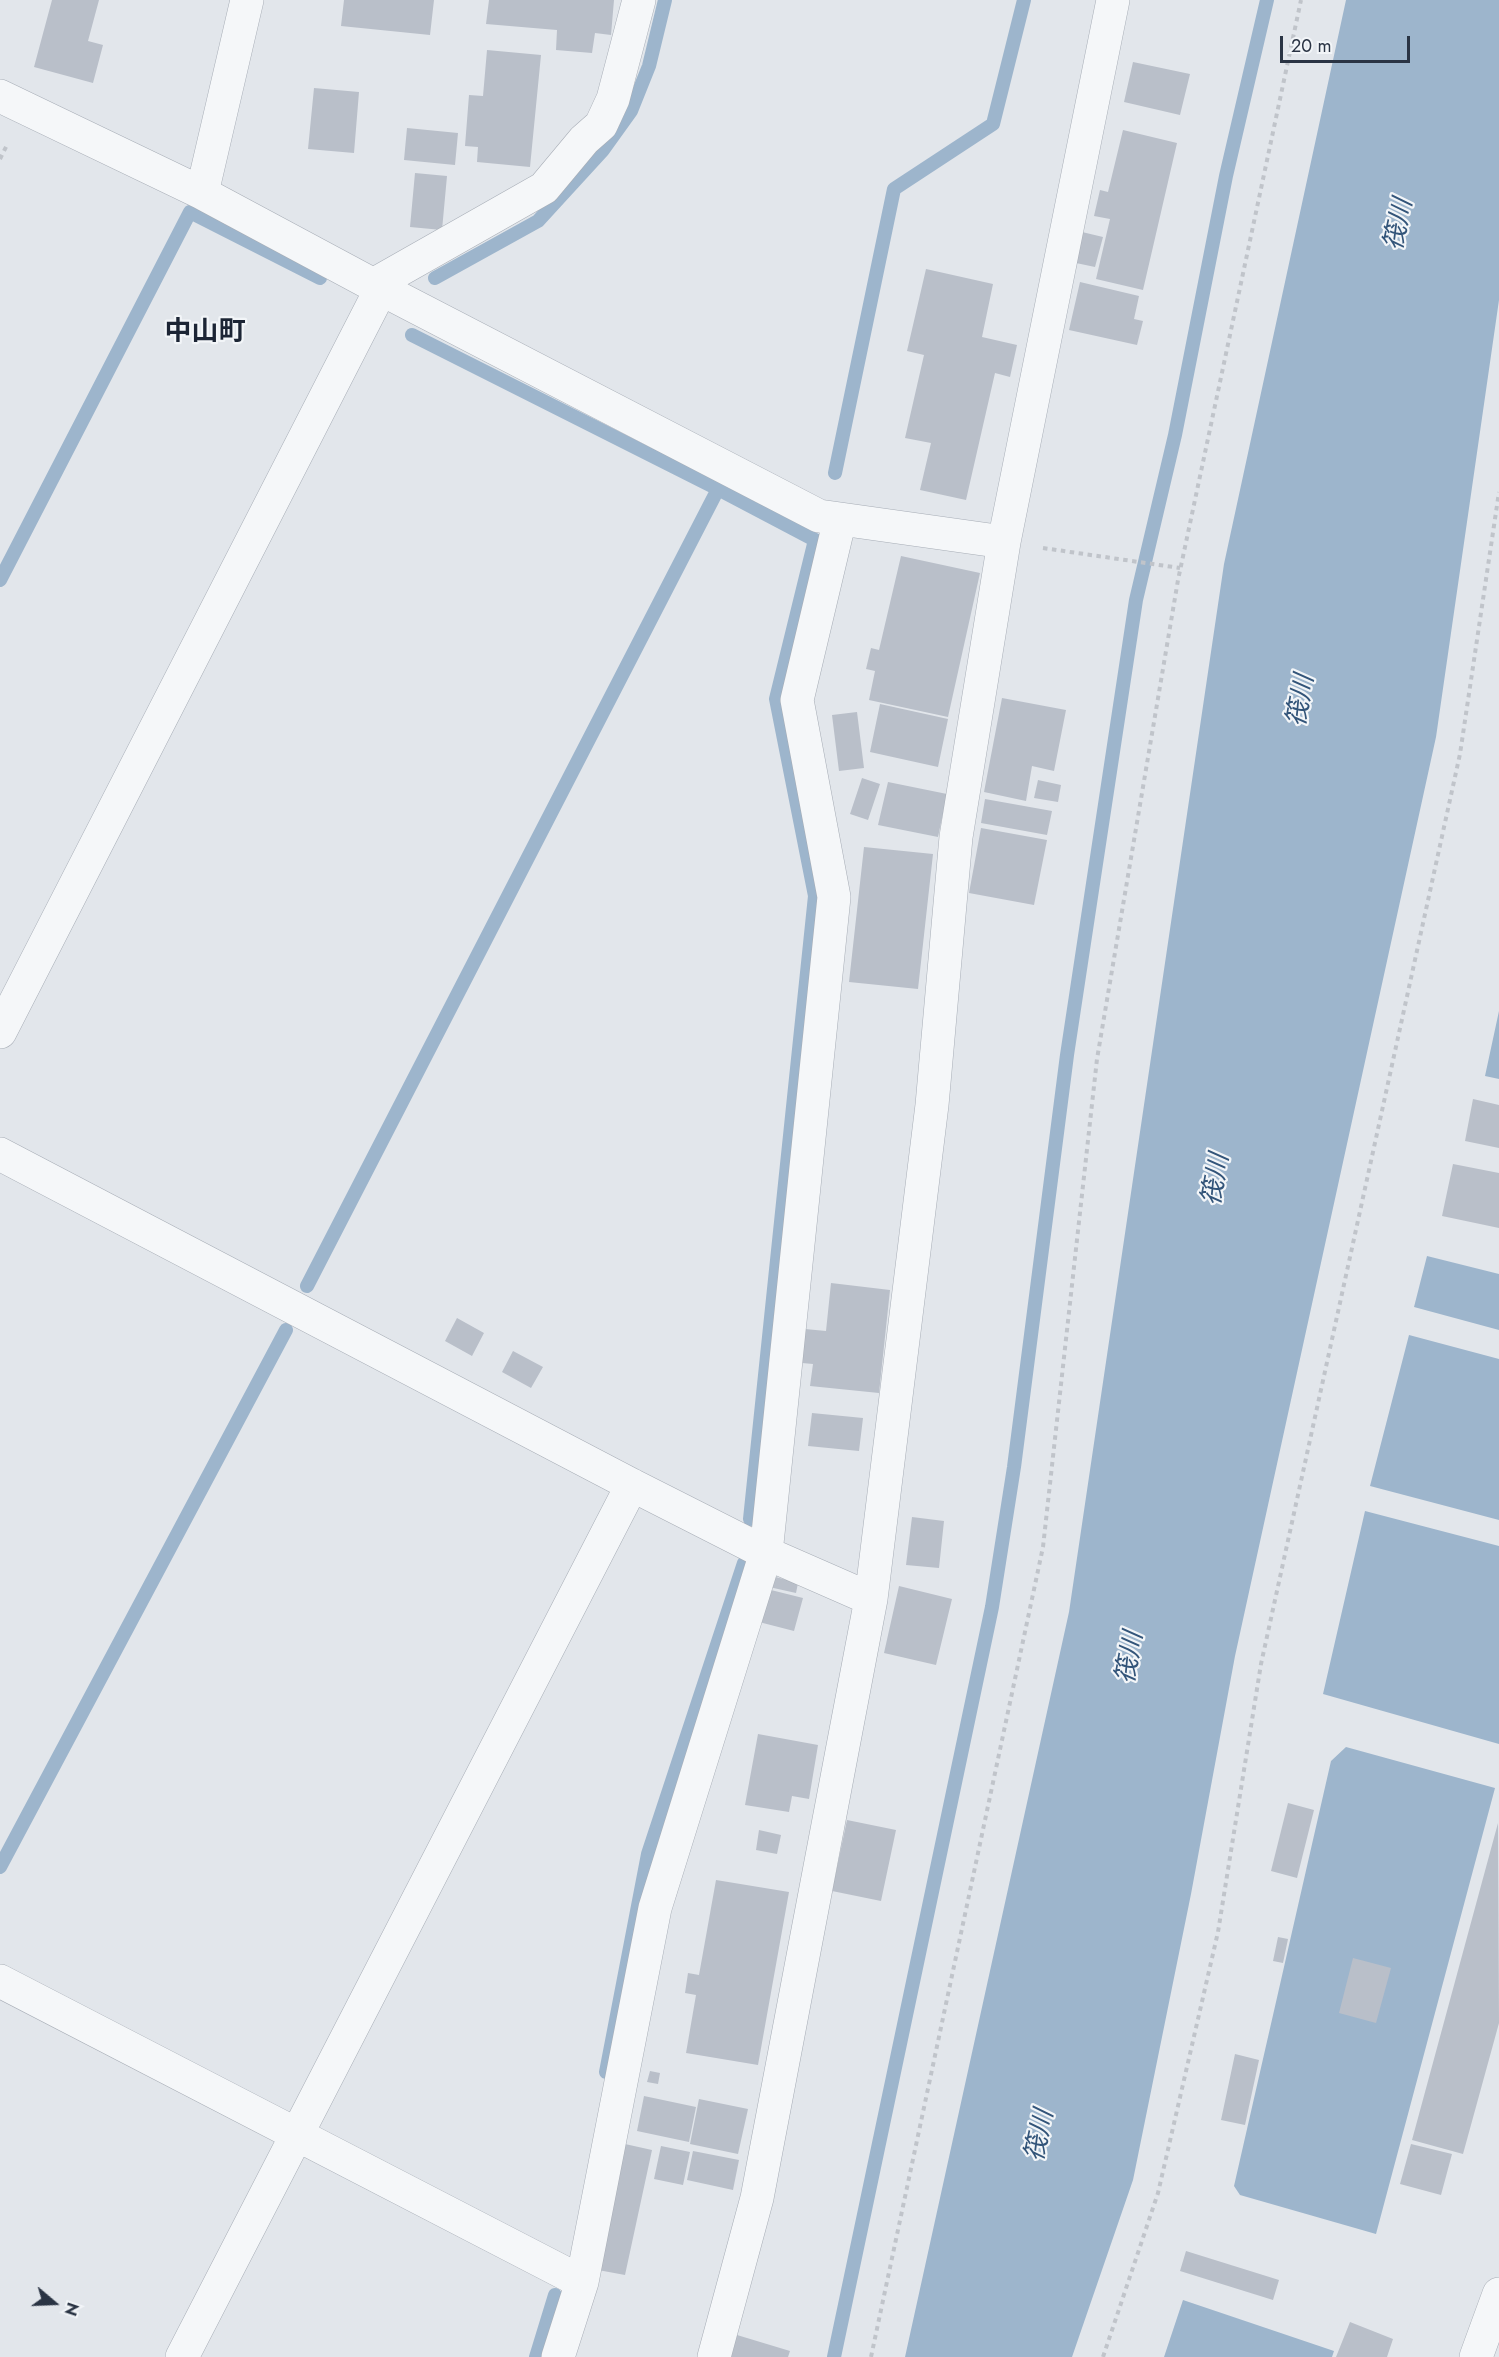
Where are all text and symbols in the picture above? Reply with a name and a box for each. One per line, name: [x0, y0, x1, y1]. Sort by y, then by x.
scale bar: [1283, 24, 1414, 62]
text: 20 m: [1291, 33, 1331, 59]
water label: 筏川: [1379, 196, 1421, 254]
district label: 中山町: [165, 317, 245, 349]
water label: 筏川: [1282, 673, 1322, 729]
water label: 筏川: [1197, 1152, 1237, 1208]
water label: 筏川: [1111, 1630, 1151, 1686]
water label: 筏川: [1020, 2107, 1062, 2165]
north arrow: [24, 2273, 84, 2333]
text: N: [59, 2299, 84, 2319]

